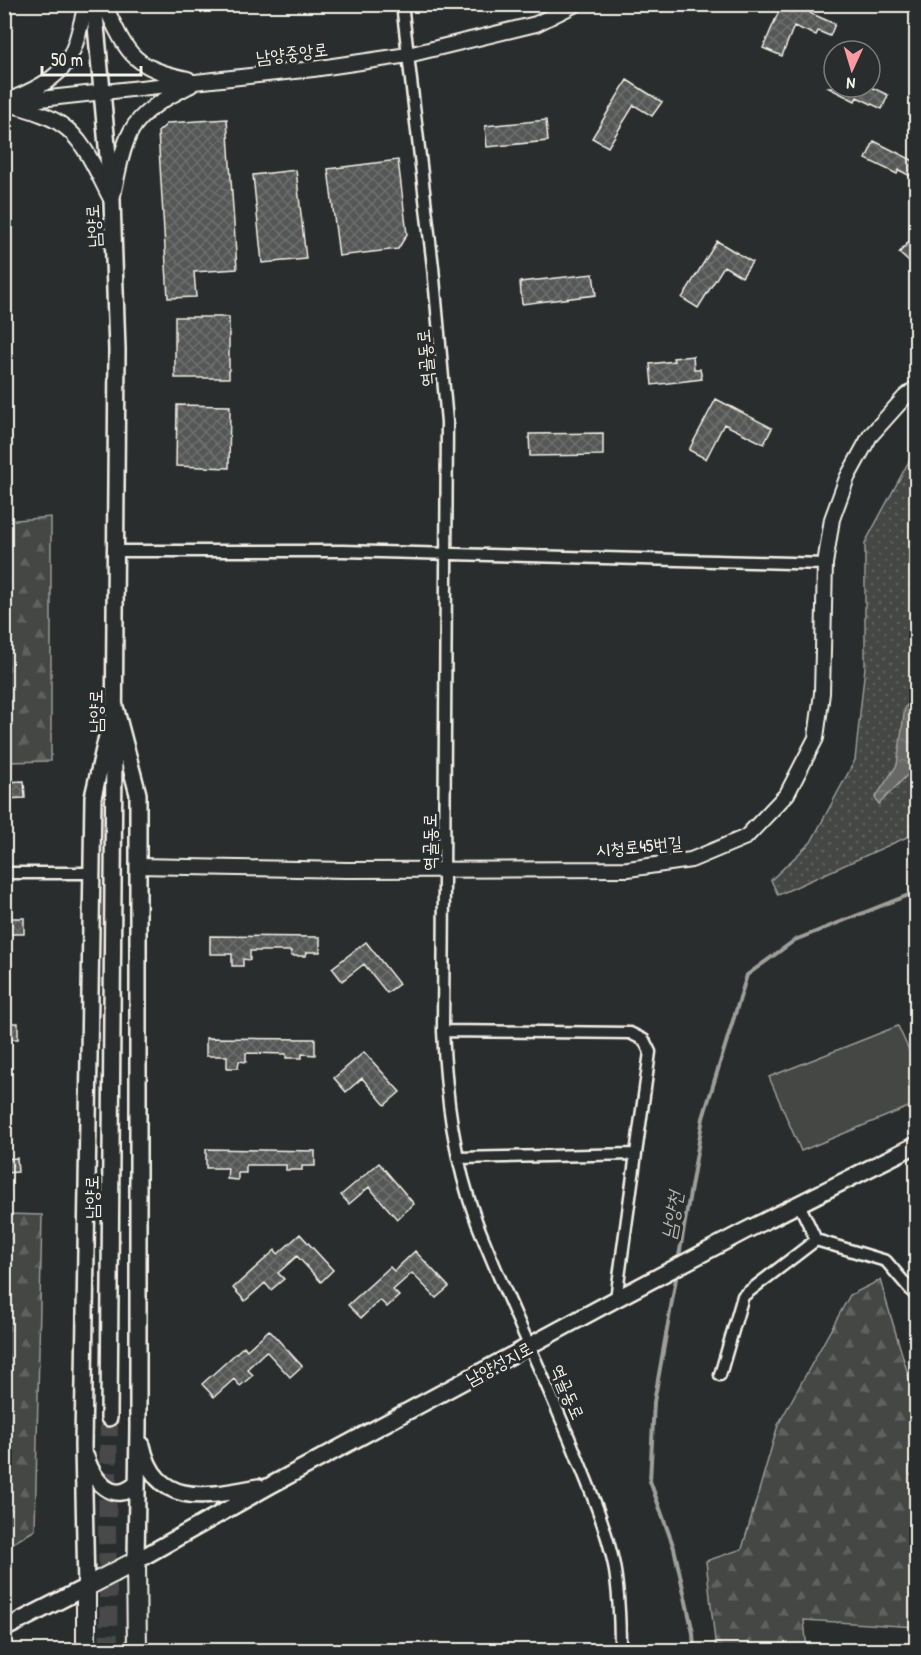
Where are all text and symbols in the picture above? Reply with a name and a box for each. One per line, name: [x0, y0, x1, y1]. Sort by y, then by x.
street label: 남양중앙로: [255, 36, 329, 70]
scale bar: [42, 39, 141, 77]
north arrow: [822, 39, 882, 99]
text: 50 m: [51, 47, 83, 72]
text: N: [845, 73, 856, 95]
street label: 남양로: [79, 204, 107, 248]
street label: 역골동로: [410, 328, 440, 388]
street label: 남양로: [83, 689, 108, 733]
street label: 역골동로: [417, 813, 442, 871]
street label: 시청로45번길: [595, 830, 684, 862]
street label: 남양로: [79, 1175, 104, 1219]
water label: 남양천: [654, 1187, 689, 1241]
street label: 남양성지로: [461, 1335, 537, 1391]
street label: 역골동로: [545, 1360, 591, 1424]

